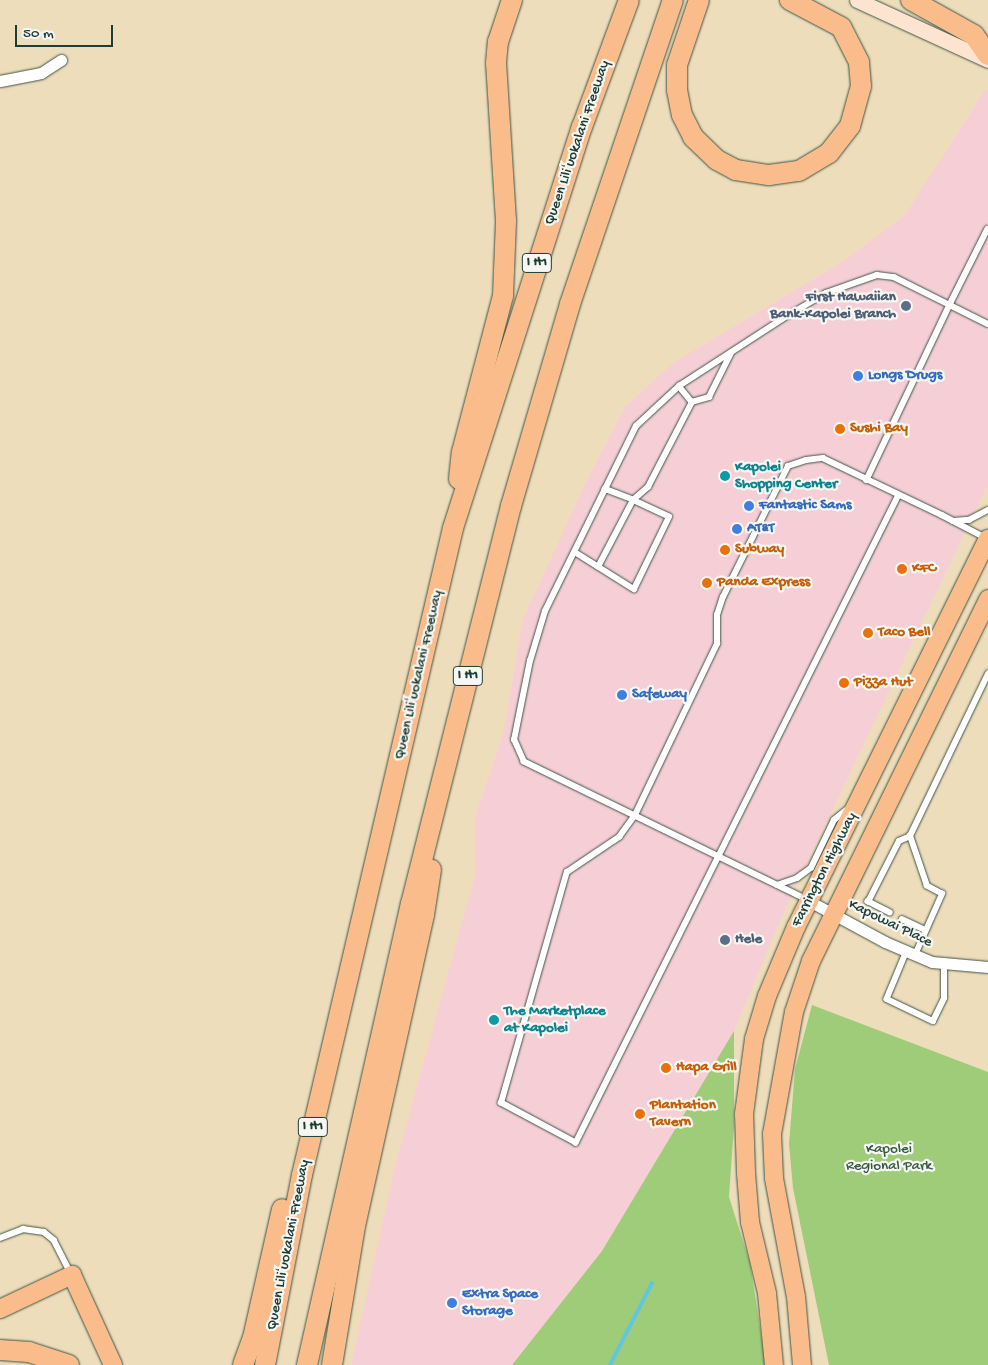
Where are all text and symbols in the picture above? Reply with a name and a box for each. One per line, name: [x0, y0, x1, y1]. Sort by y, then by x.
scale bar: [18, 15, 115, 47]
text: 50 m: [23, 25, 54, 43]
street label: Queen Liliʻuokalani Freeway: [541, 58, 615, 228]
road number: I H1: [521, 252, 553, 274]
place label: First Hawaiian Bank-Kapolei Branch: [770, 288, 896, 323]
marker: First Hawaiian Bank-Kapolei Branch: [900, 300, 912, 312]
place label: Longs Drugs: [868, 367, 942, 385]
marker: Longs Drugs: [852, 370, 864, 382]
place label: Sushi Bay: [850, 420, 908, 438]
marker: Sushi Bay: [834, 423, 846, 435]
place label: Kapolei Shopping Center: [735, 458, 837, 493]
marker: Kapolei Shopping Center: [719, 470, 731, 482]
place label: Fantastic Sams: [759, 497, 852, 515]
marker: Fantastic Sams: [743, 500, 755, 512]
place label: AT&T: [747, 520, 774, 538]
marker: AT&T: [731, 523, 743, 535]
place label: Subway: [735, 541, 784, 559]
marker: Subway: [719, 544, 731, 556]
place label: KFC: [912, 560, 936, 578]
marker: KFC: [896, 563, 908, 575]
place label: Panda Express: [717, 574, 810, 592]
marker: Panda Express: [701, 577, 713, 589]
street label: Queen Liliʻuokalani Freeway: [391, 589, 447, 761]
place label: Taco Bell: [878, 624, 931, 642]
marker: Taco Bell: [862, 627, 874, 639]
road number: I H1: [452, 664, 484, 688]
place label: Pizza Hut: [854, 674, 912, 692]
marker: Pizza Hut: [838, 677, 850, 689]
place label: Safeway: [632, 686, 687, 704]
marker: Safeway: [616, 689, 628, 701]
street label: Farrington Highway: [788, 810, 862, 930]
street label: Kapowai Place: [845, 896, 935, 952]
place label: Hele: [735, 931, 762, 949]
marker: Hele: [719, 934, 731, 946]
place label: The Marketplace at Kapolei: [504, 1002, 606, 1037]
marker: The Marketplace at Kapolei: [488, 1014, 500, 1026]
place label: Hapa Grill: [676, 1059, 737, 1077]
marker: Hapa Grill: [660, 1062, 672, 1074]
place label: Plantation Tavern: [650, 1096, 716, 1131]
marker: Plantation Tavern: [634, 1108, 646, 1120]
road number: I H1: [297, 1116, 329, 1138]
park label: Kapolei Regional Park: [846, 1140, 932, 1175]
street label: Queen Liliʻuokalani Freeway: [264, 1158, 314, 1332]
place label: Extra Space Storage: [462, 1285, 538, 1320]
marker: Extra Space Storage: [446, 1297, 458, 1309]

